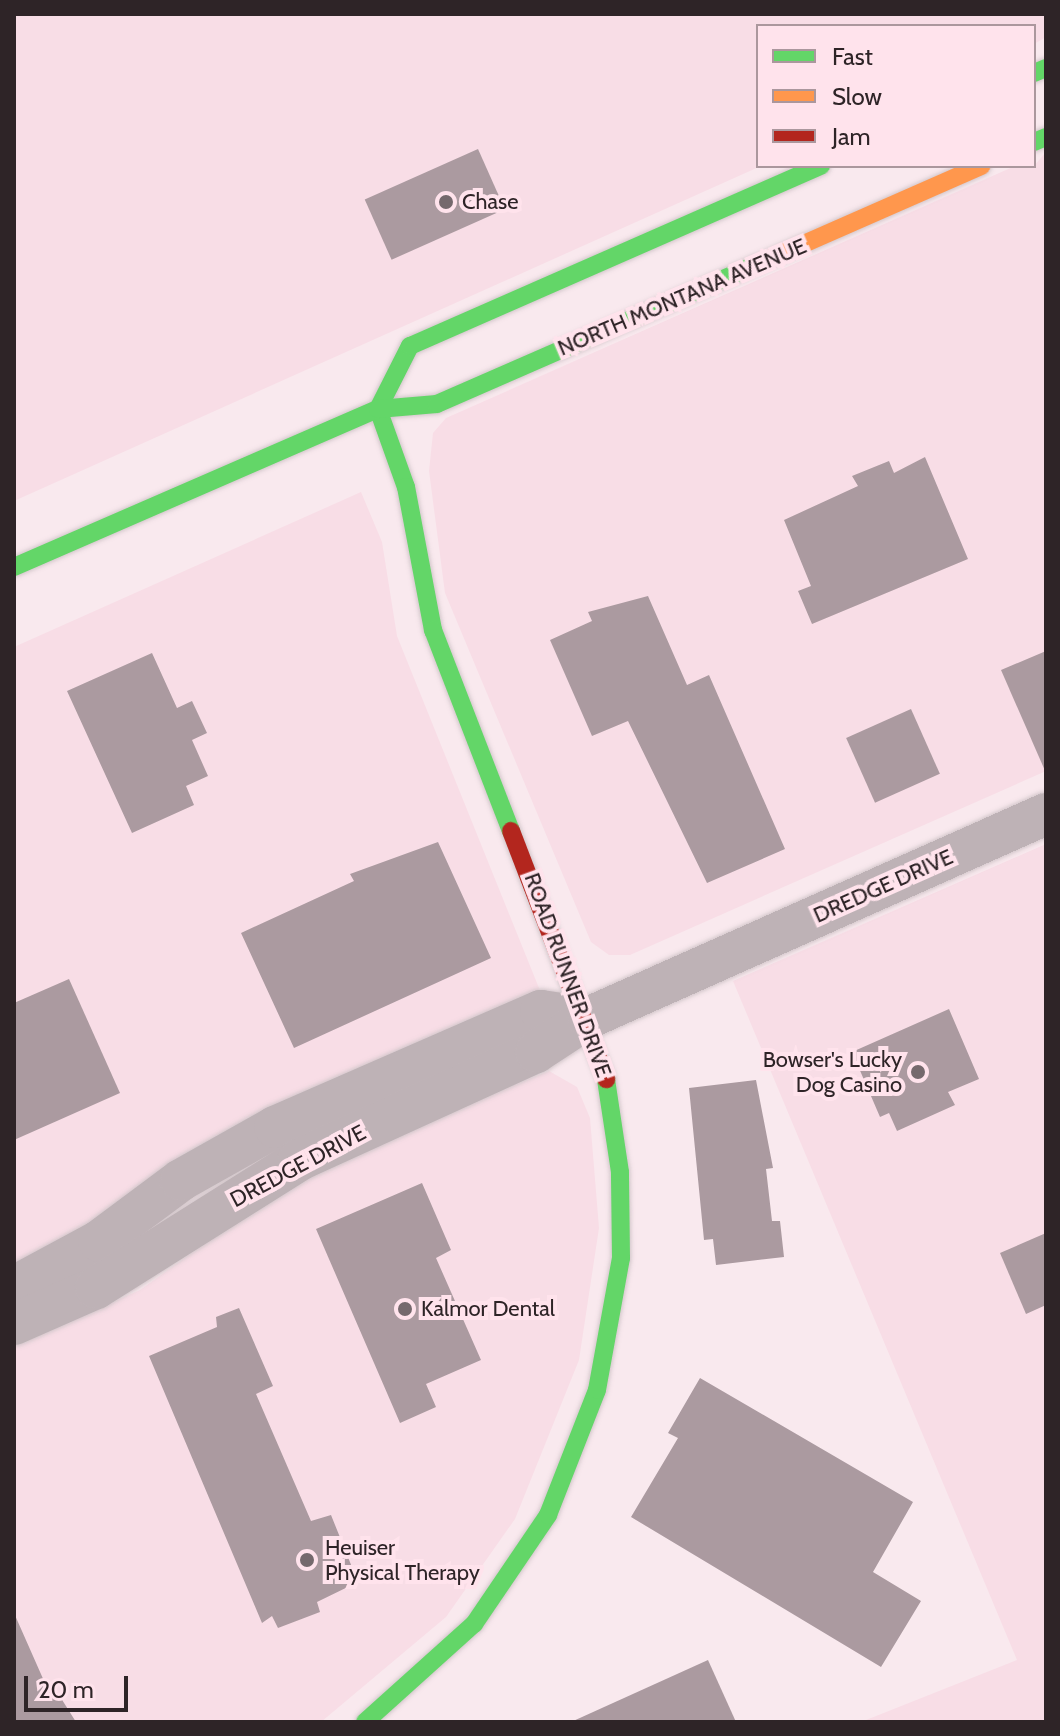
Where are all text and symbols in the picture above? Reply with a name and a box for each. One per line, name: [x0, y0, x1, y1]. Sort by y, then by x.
legend: [756, 24, 1036, 168]
text: Fast: [832, 42, 873, 71]
text: Slow: [832, 82, 882, 111]
text: Jam: [832, 122, 870, 151]
place label: Chase: [462, 189, 518, 215]
marker: Chase: [437, 193, 455, 211]
street label: NORTH MONTANA AVENUE: [554, 233, 810, 361]
street label: DREDGE DRIVE: [809, 843, 957, 929]
street label: ROAD RUNNER DRIVE: [519, 869, 617, 1081]
place label: Bowser's Lucky Dog Casino: [763, 1046, 902, 1098]
marker: Bowser's Lucky Dog Casino: [909, 1063, 927, 1081]
street label: DREDGE DRIVE: [226, 1119, 370, 1213]
place label: Kalmor Dental: [421, 1296, 555, 1322]
marker: Kalmor Dental: [396, 1300, 414, 1318]
place label: Heuiser Physical Therapy: [325, 1534, 480, 1586]
marker: Heuiser Physical Therapy: [296, 1549, 318, 1571]
scale bar: [28, 1660, 132, 1710]
text: 20 m: [38, 1675, 94, 1704]

